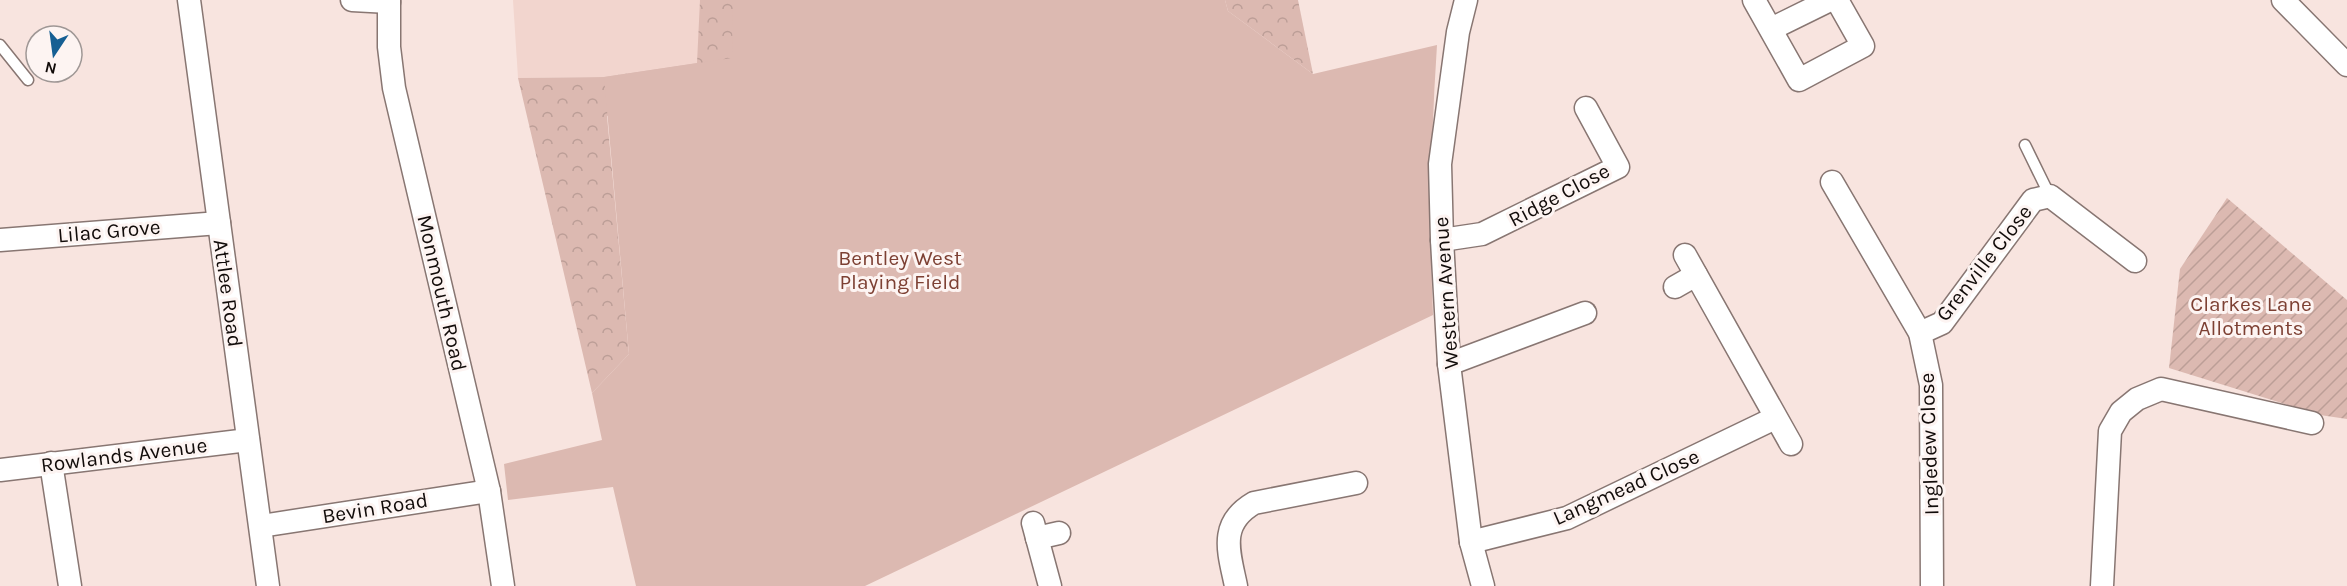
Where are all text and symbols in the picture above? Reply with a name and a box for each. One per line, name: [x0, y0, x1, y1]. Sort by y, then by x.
north arrow: [24, 24, 84, 84]
text: N: [43, 58, 58, 79]
street label: Ridge Close: [1504, 158, 1614, 232]
street label: Grenville Close: [1931, 200, 2037, 326]
street label: Monmouth Road: [412, 213, 472, 373]
street label: Lilac Grove: [57, 215, 161, 247]
street label: Western Avenue: [1429, 216, 1463, 370]
street label: Attlee Road: [209, 238, 247, 348]
park label: Bentley West Playing Field: [838, 246, 962, 294]
park label: Clarkes Lane Allotments: [2190, 292, 2312, 340]
street label: Ingledew Close: [1915, 372, 1943, 516]
street label: Rowlands Avenue: [40, 433, 208, 477]
street label: Langmead Close: [1549, 444, 1703, 530]
street label: Bevin Road: [320, 488, 430, 528]

